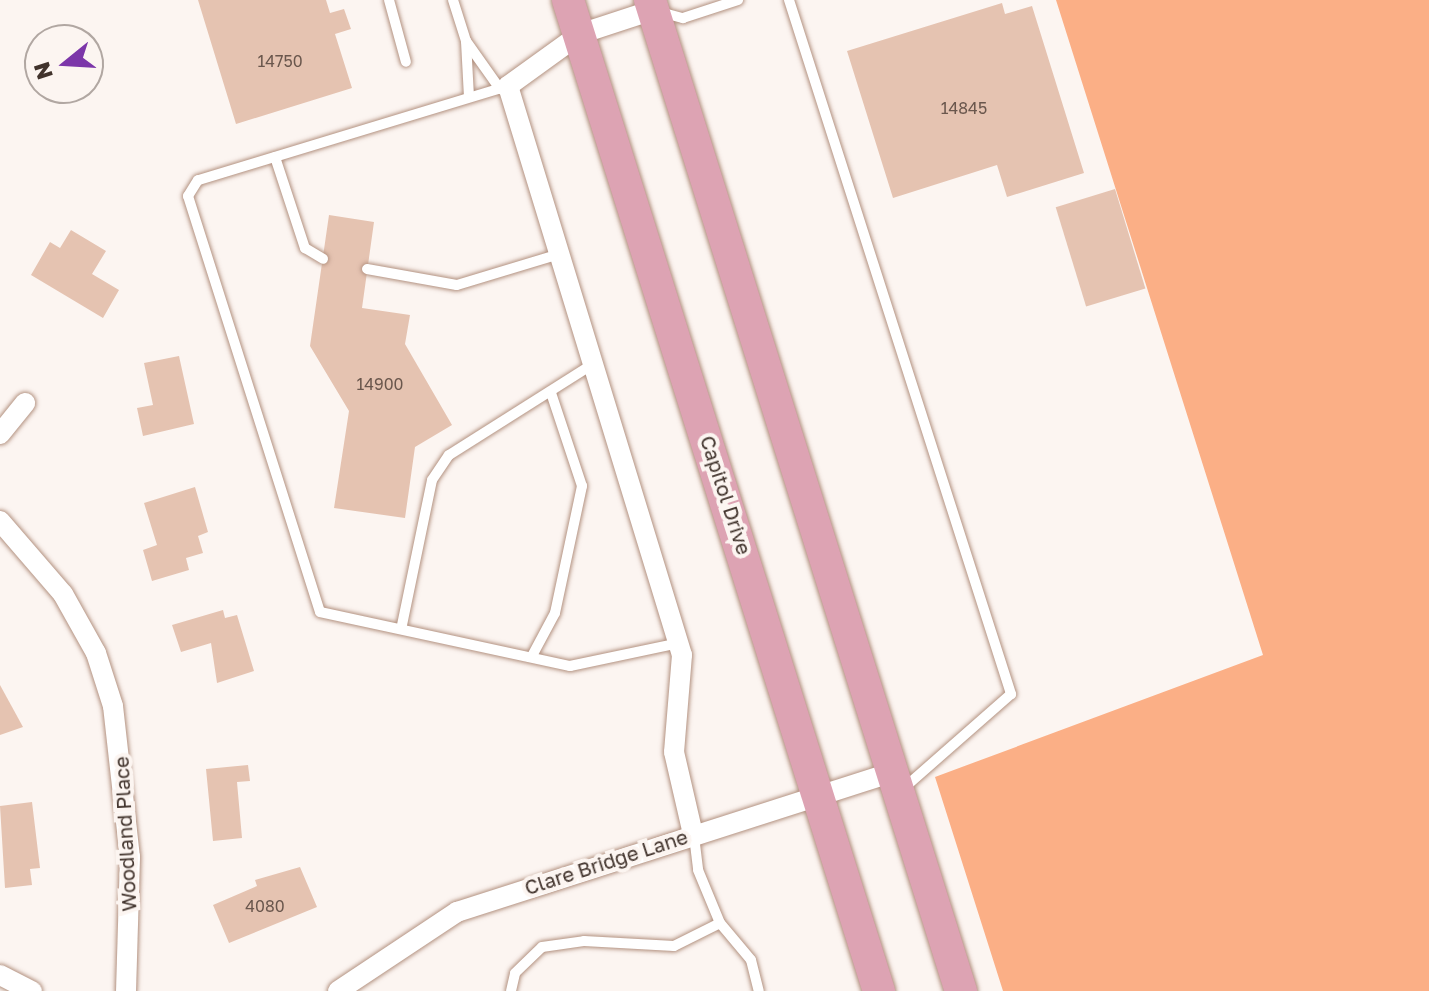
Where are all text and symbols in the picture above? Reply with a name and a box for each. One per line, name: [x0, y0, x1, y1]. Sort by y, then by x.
north arrow: [24, 24, 104, 104]
house number: 14750: [257, 51, 303, 71]
text: N: [27, 59, 58, 83]
house number: 14845: [941, 98, 987, 118]
house number: 14900: [356, 374, 404, 394]
street label: Capitol Drive: [696, 433, 756, 557]
street label: Woodland Place: [109, 756, 141, 912]
street label: Clare Bridge Lane: [521, 824, 691, 900]
house number: 4080: [245, 896, 285, 916]

